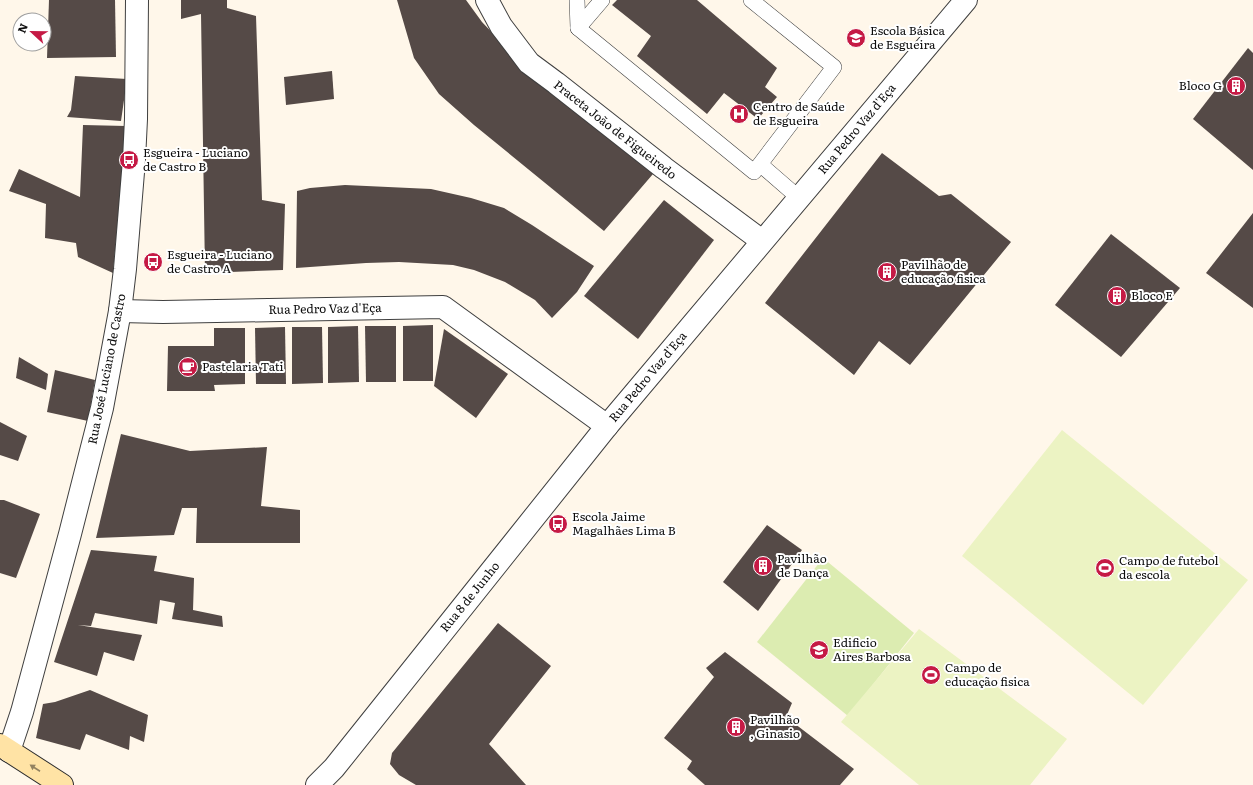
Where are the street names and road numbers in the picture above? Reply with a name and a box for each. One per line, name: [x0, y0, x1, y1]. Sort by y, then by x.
street label: Praceta João de Figueiredo: [550, 75, 681, 183]
street label: Rua Pedro Vaz d'Eça: [813, 79, 900, 178]
street label: Rua José Luciano de Castro: [83, 292, 129, 446]
street label: Rua Pedro Vaz d'Eça: [268, 298, 382, 318]
street label: Rua Pedro Vaz d'Eça: [604, 327, 691, 426]
street label: Rua 8 de Junho: [435, 557, 503, 636]

